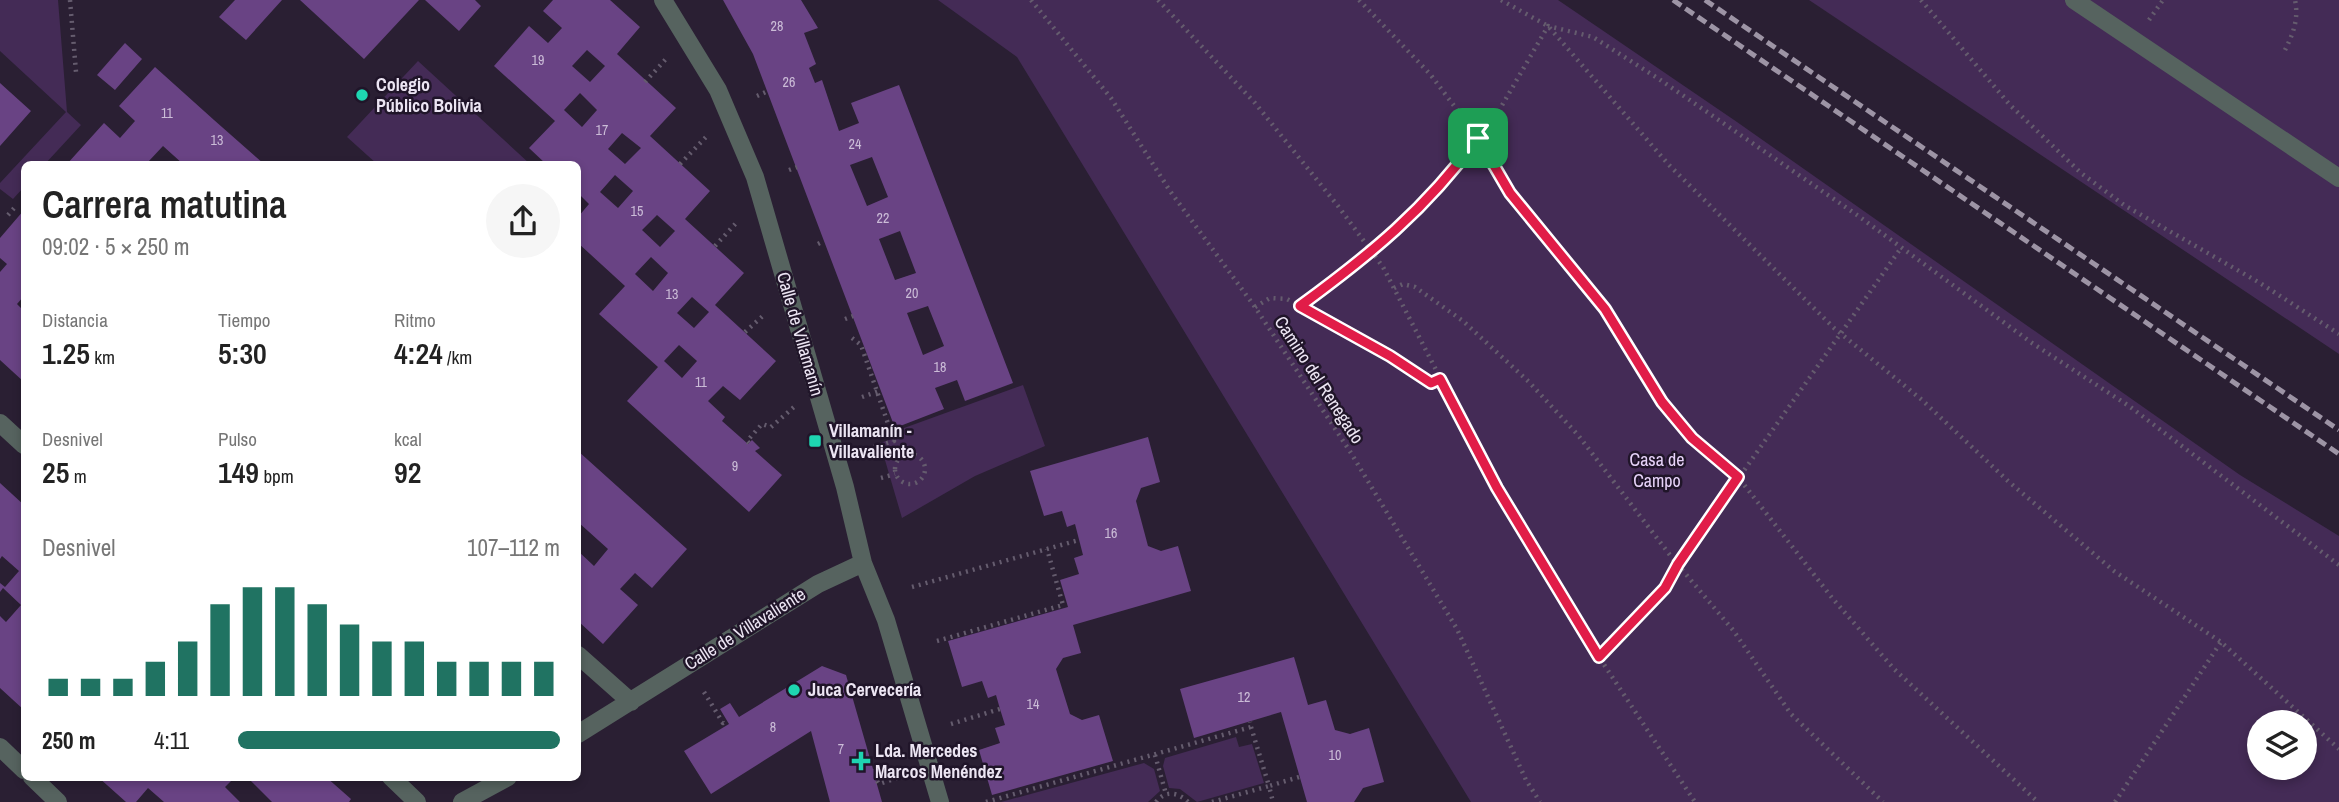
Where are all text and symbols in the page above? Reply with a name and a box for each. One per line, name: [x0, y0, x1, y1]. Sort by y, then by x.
house number: 28: [771, 17, 783, 35]
house number: 19: [532, 51, 544, 69]
place label: Colegio Público Bolivia: [376, 72, 483, 118]
house number: 26: [783, 73, 795, 91]
marker: Colegio Público Bolivia: [354, 87, 370, 103]
house number: 11: [161, 104, 174, 122]
pin: [1448, 108, 1508, 168]
icon: arrive: [1459, 119, 1497, 157]
house number: 17: [596, 121, 608, 139]
house number: 13: [211, 131, 223, 149]
house number: 24: [849, 135, 862, 153]
text: Carrera matutina: [42, 179, 287, 230]
button: share: [486, 184, 560, 258]
house number: 15: [631, 202, 643, 220]
house number: 22: [877, 209, 889, 227]
text: 09:02 · 5 × 250 m: [42, 231, 189, 262]
street label: Calle de Villamanín: [771, 269, 830, 399]
house number: 20: [906, 284, 918, 302]
house number: 13: [666, 285, 678, 303]
text: Distancia: [42, 307, 108, 333]
text: Tiempo: [218, 307, 270, 333]
text: Ritmo: [394, 307, 436, 333]
street label: Camino del Renegado: [1269, 311, 1370, 448]
text: 1.25: [42, 333, 90, 373]
text: 5:30: [218, 333, 267, 373]
text: 4:24: [394, 333, 443, 373]
text: km: [90, 344, 115, 370]
text: /km: [443, 344, 472, 370]
house number: 18: [934, 358, 946, 376]
house number: 11: [695, 373, 708, 391]
place label: Villamanín - Villavaliente: [829, 418, 914, 464]
text: Desnivel: [42, 426, 103, 452]
text: Pulso: [218, 426, 257, 452]
text: kcal: [394, 426, 422, 452]
marker: Villamanín - Villavaliente: [807, 433, 823, 449]
park label: Casa de Campo: [1630, 447, 1684, 493]
text: 25: [42, 452, 69, 492]
text: 149: [218, 452, 259, 492]
text: 92: [394, 452, 421, 492]
house number: 9: [732, 457, 738, 475]
text: m: [69, 463, 87, 489]
text: bpm: [259, 463, 294, 489]
house number: 16: [1105, 524, 1117, 542]
text: Desnivel: [42, 532, 115, 563]
text: 107–112 m: [467, 532, 560, 563]
street label: Calle de Villavaliente: [679, 581, 810, 676]
place label: Juca Cervecería: [808, 677, 922, 702]
marker: Juca Cervecería: [786, 682, 802, 698]
house number: 12: [1238, 688, 1250, 706]
house number: 14: [1027, 695, 1040, 713]
map controls: [2247, 710, 2317, 780]
button: layers: [2247, 710, 2317, 780]
house number: 8: [770, 718, 776, 736]
text: 250 m: [42, 725, 95, 756]
text: 4:11: [154, 725, 189, 756]
place label: Lda. Mercedes Marcos Menéndez: [875, 738, 1003, 784]
house number: 7: [838, 740, 844, 758]
house number: 10: [1329, 746, 1341, 764]
marker: Lda. Mercedes Marcos Menéndez: [853, 753, 869, 769]

